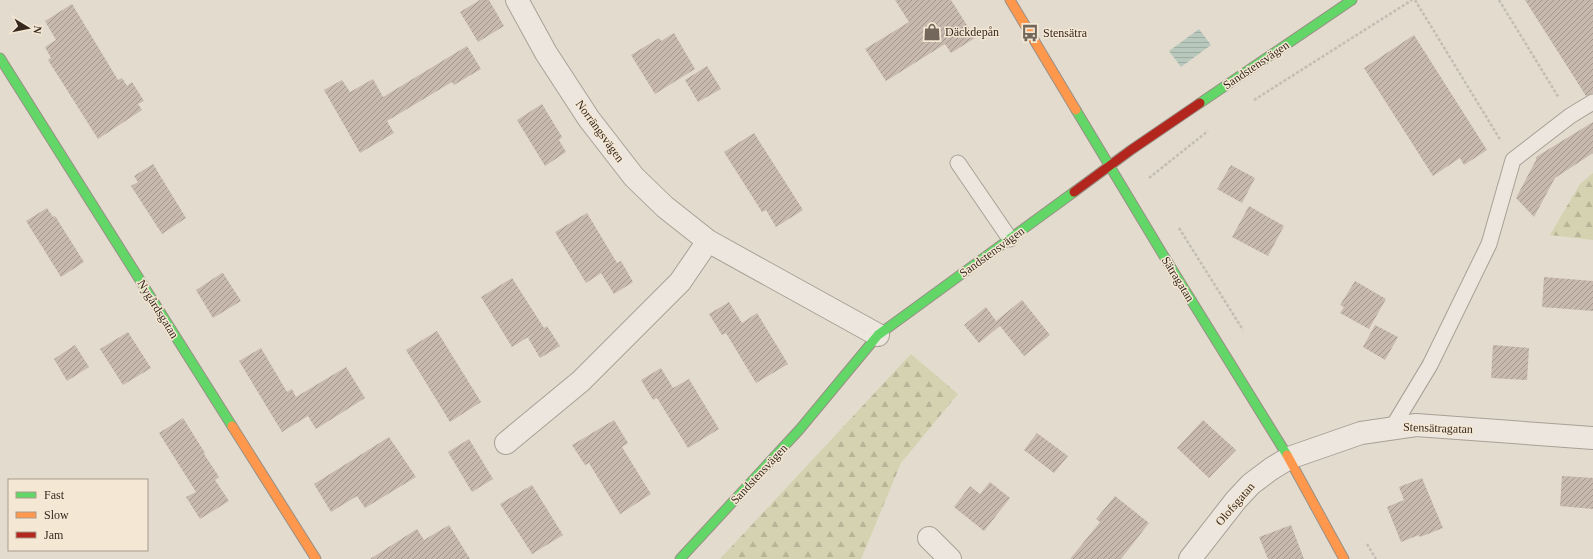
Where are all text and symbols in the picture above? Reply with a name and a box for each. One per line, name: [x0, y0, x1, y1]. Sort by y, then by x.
north arrow: [8, 8, 48, 48]
shop icon: Däckdepån: [922, 22, 942, 42]
bus stop icon: Stensätra: [1020, 23, 1040, 43]
text: N: [31, 25, 44, 35]
place label: Däckdepån: [945, 25, 999, 39]
place label: Stensätra: [1043, 26, 1088, 40]
street label: Sandstensvägen: [1220, 38, 1292, 92]
street label: Norrängsvägen: [573, 97, 627, 165]
street label: Sandstensvägen: [957, 224, 1027, 280]
street label: Sätragatan: [1159, 254, 1197, 304]
street label: Nygårdsgatan: [134, 277, 182, 341]
street label: Stensätragatan: [1403, 420, 1473, 436]
street label: Sandstensvägen: [728, 441, 790, 507]
legend: [8, 479, 148, 551]
street label: Olofsgatan: [1212, 480, 1258, 528]
text: Fast: [44, 488, 65, 502]
text: Slow: [44, 508, 69, 522]
text: Jam: [44, 528, 64, 542]

